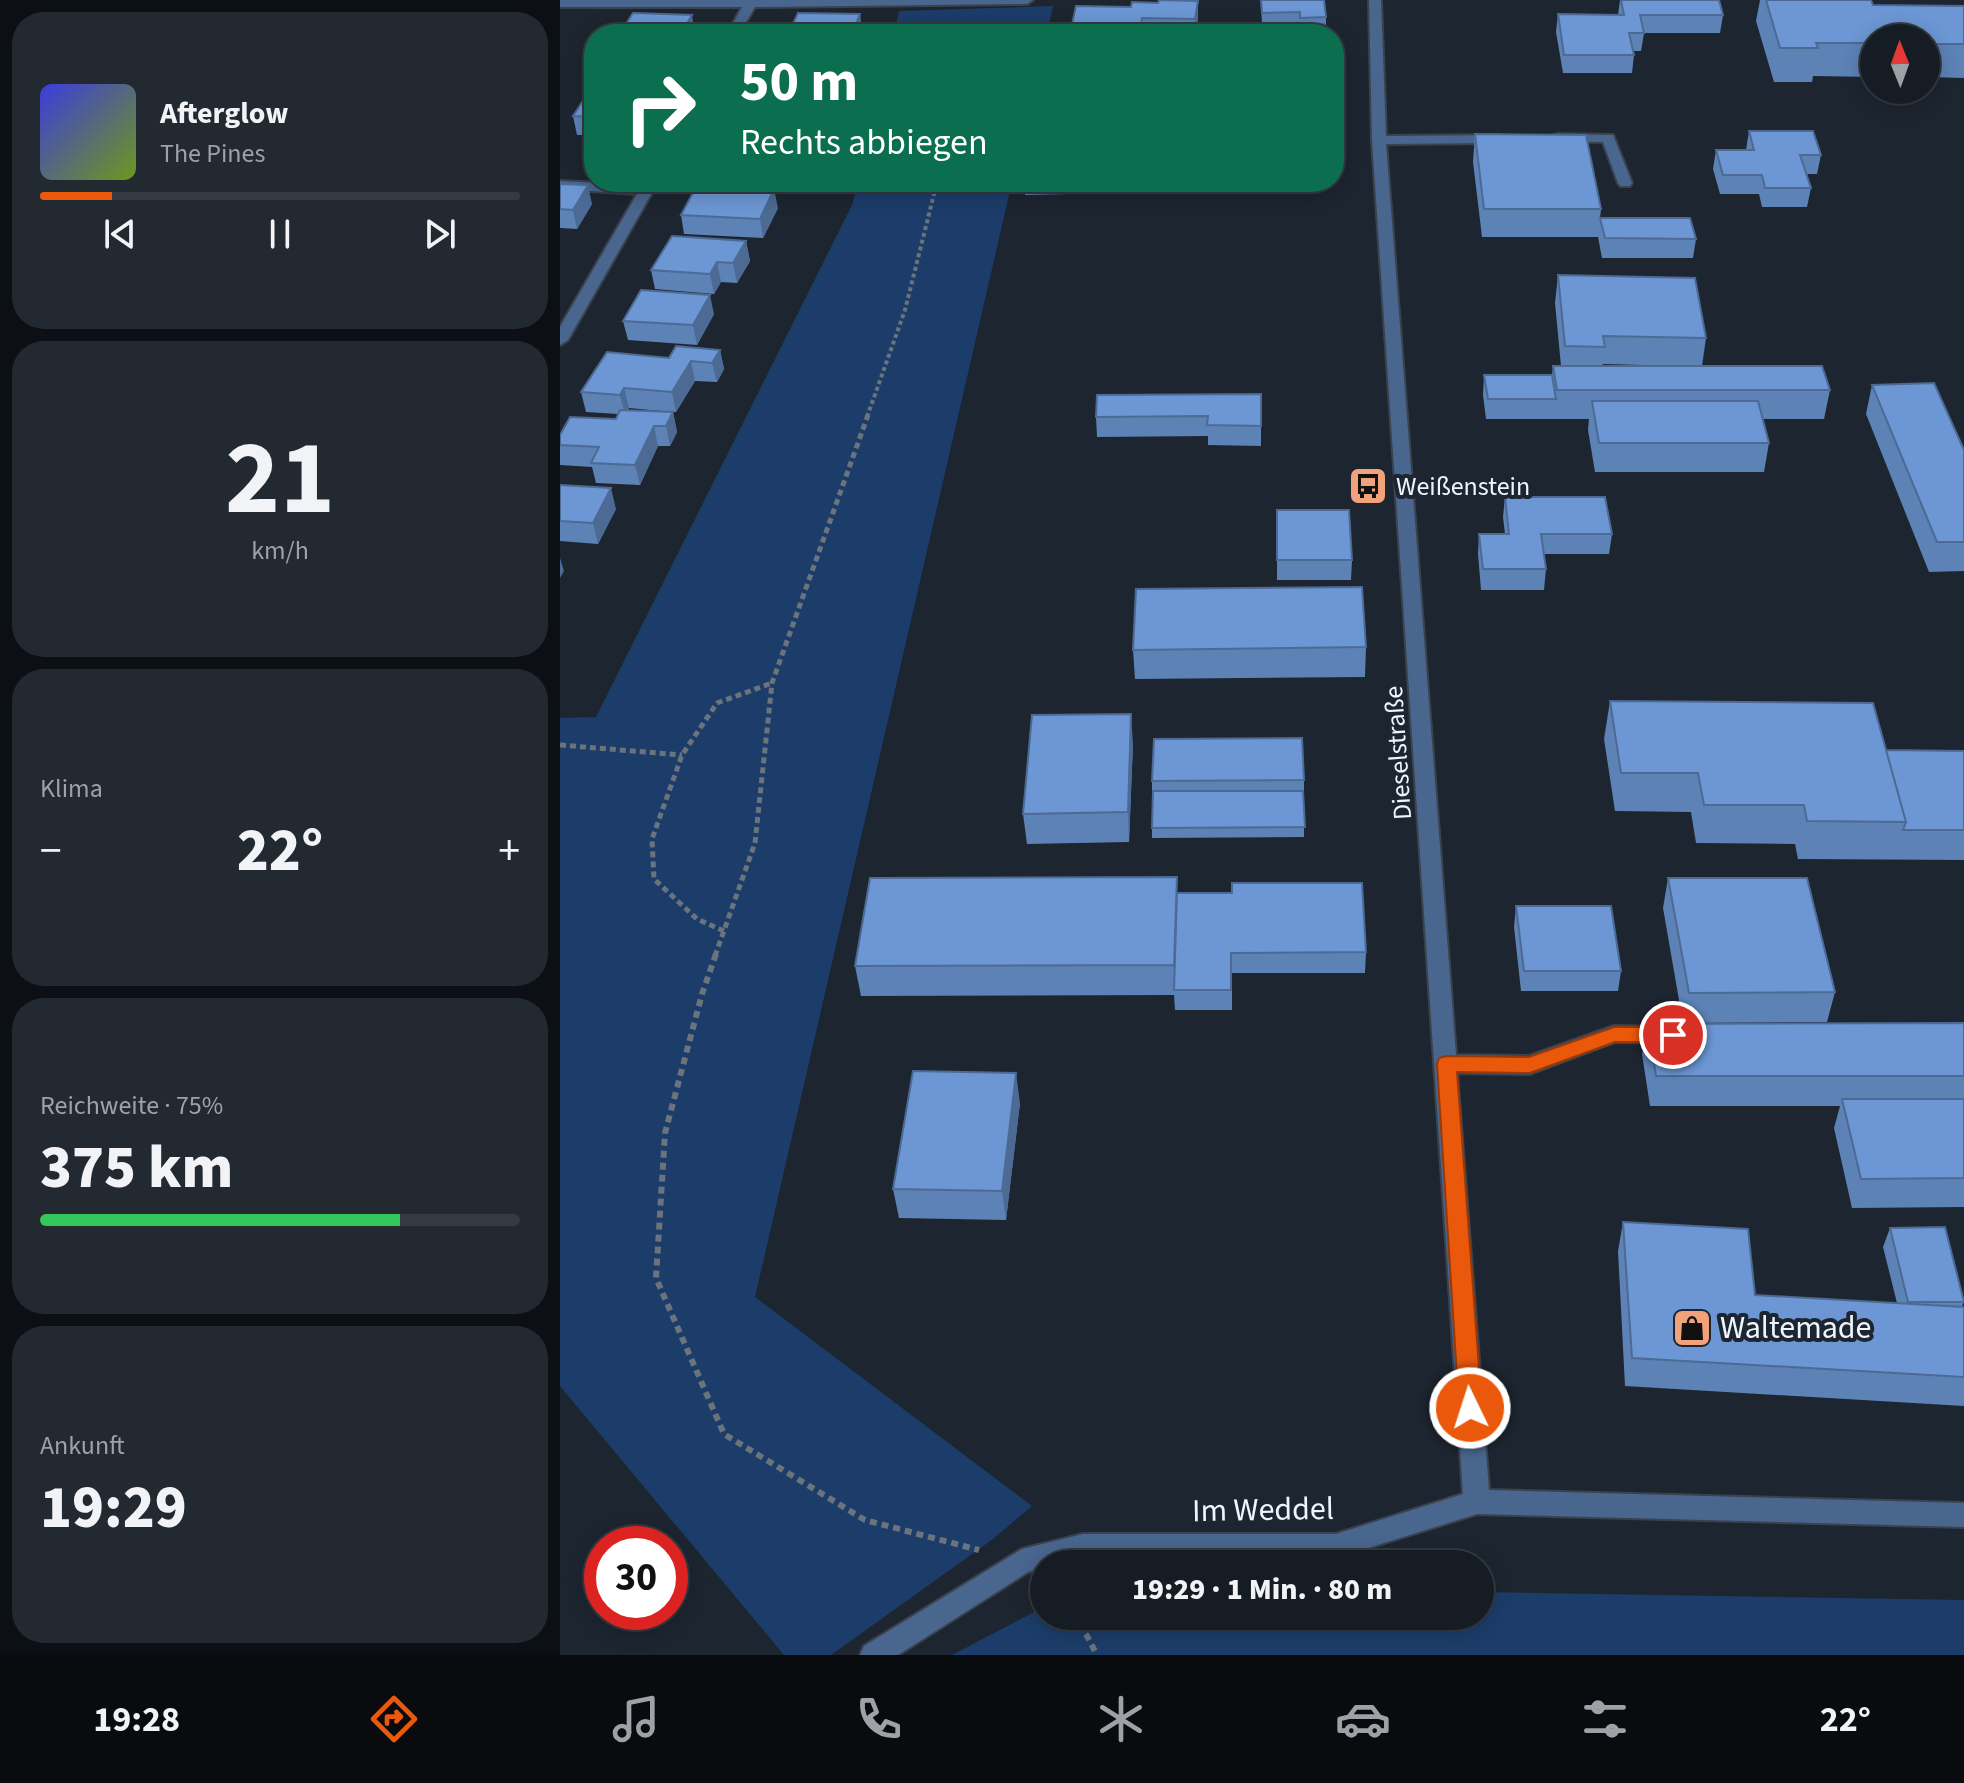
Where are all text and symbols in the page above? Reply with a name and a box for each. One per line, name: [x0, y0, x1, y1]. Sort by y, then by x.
north arrow: [1860, 24, 1940, 104]
map controls: [1860, 24, 1940, 104]
text: 50 m: [740, 43, 858, 122]
icon: right: [608, 56, 712, 160]
text: Afterglow: [160, 92, 288, 135]
text: Rechts abbiegen: [740, 117, 988, 168]
text: The Pines: [160, 135, 265, 172]
icon: previous: [98, 212, 142, 256]
icon: pause: [258, 212, 302, 256]
icon: next: [418, 212, 462, 256]
text: 21: [225, 406, 335, 554]
bus stop icon: Weißenstein: [1347, 465, 1389, 507]
place label: Weißenstein: [1396, 468, 1530, 505]
text: km/h: [251, 532, 309, 569]
street label: Dieselstraße: [1375, 685, 1421, 821]
text: Klima: [40, 770, 103, 807]
text: 22°: [237, 809, 323, 894]
text: −: [40, 820, 62, 883]
text: +: [498, 820, 520, 883]
pin: [1639, 1001, 1707, 1069]
icon: arrive: [1651, 1013, 1695, 1057]
text: Reichweite · 75%: [40, 1087, 223, 1124]
text: 375 km: [40, 1126, 233, 1211]
place label: Waltemade: [1720, 1305, 1871, 1351]
shop icon: Waltemade: [1671, 1307, 1713, 1349]
position arrow: [1428, 1366, 1512, 1450]
text: Ankunft: [40, 1427, 125, 1464]
text: 19:29: [40, 1466, 187, 1551]
street label: Im Weddel: [1192, 1486, 1334, 1534]
speed limit sign: 30: [584, 1526, 688, 1630]
text: 19:29 · 1 Min. · 80 m: [1132, 1568, 1392, 1611]
icon: directions: [366, 1691, 422, 1747]
icon: music: [608, 1691, 664, 1747]
icon: phone: [851, 1691, 907, 1747]
icon: climate: [1093, 1691, 1149, 1747]
icon: car: [1335, 1691, 1391, 1747]
icon: filters: [1577, 1691, 1633, 1747]
text: 19:28: [93, 1694, 180, 1745]
text: 22°: [1820, 1694, 1871, 1745]

